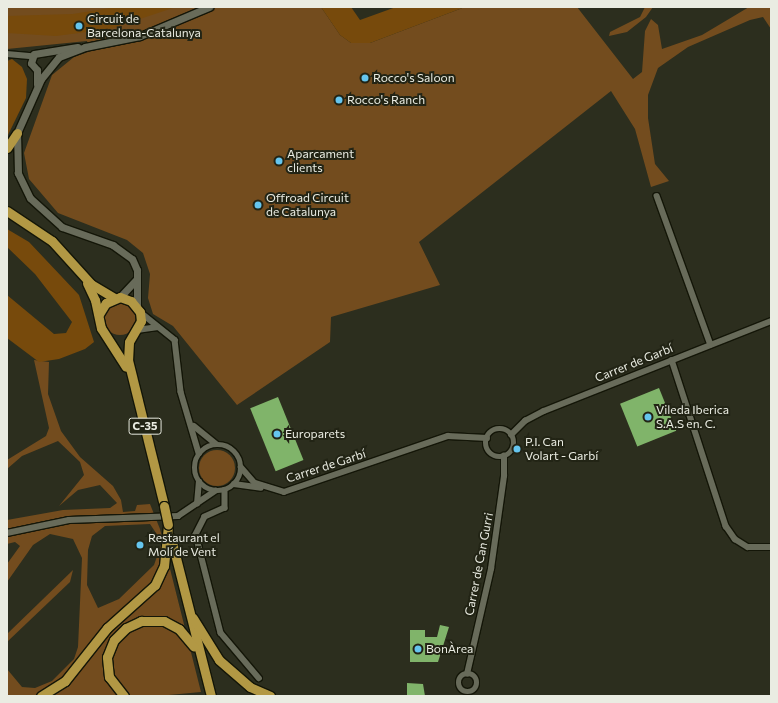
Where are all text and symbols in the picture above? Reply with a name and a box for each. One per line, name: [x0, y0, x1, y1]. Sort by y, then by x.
place label: Circuit de Barcelona-Catalunya: [87, 12, 201, 40]
marker: Circuit de Barcelona-Catalunya: [74, 21, 84, 31]
place label: Rocco's Saloon: [373, 71, 455, 85]
marker: Rocco's Saloon: [360, 73, 370, 83]
place label: Rocco's Ranch: [347, 93, 425, 107]
marker: Rocco's Ranch: [334, 95, 344, 105]
place label: Aparcament clients: [287, 147, 354, 175]
marker: Aparcament clients: [274, 156, 284, 166]
place label: Offroad Circuit de Catalunya: [266, 191, 349, 219]
marker: Offroad Circuit de Catalunya: [253, 200, 263, 210]
street label: Carrer de Garbí: [593, 341, 675, 385]
place label: Vileda Iberica S.A.S en. C.: [656, 403, 729, 431]
marker: Vileda Iberica S.A.S en. C.: [643, 412, 653, 422]
road number: C-35: [128, 417, 162, 435]
place label: Europarets: [285, 427, 345, 441]
marker: Europarets: [272, 429, 282, 439]
place label: P.I. Can Volart - Garbí: [525, 435, 598, 463]
marker: P.I. Can Volart - Garbí: [512, 444, 522, 454]
street label: Carrer de Garbí: [284, 446, 368, 486]
street label: Carrer de Can Gurri: [462, 511, 496, 617]
place label: Restaurant el Molí de Vent: [148, 531, 220, 559]
marker: Restaurant el Molí de Vent: [135, 540, 145, 550]
place label: BonÀrea: [426, 642, 473, 656]
marker: BonÀrea: [413, 644, 423, 654]

